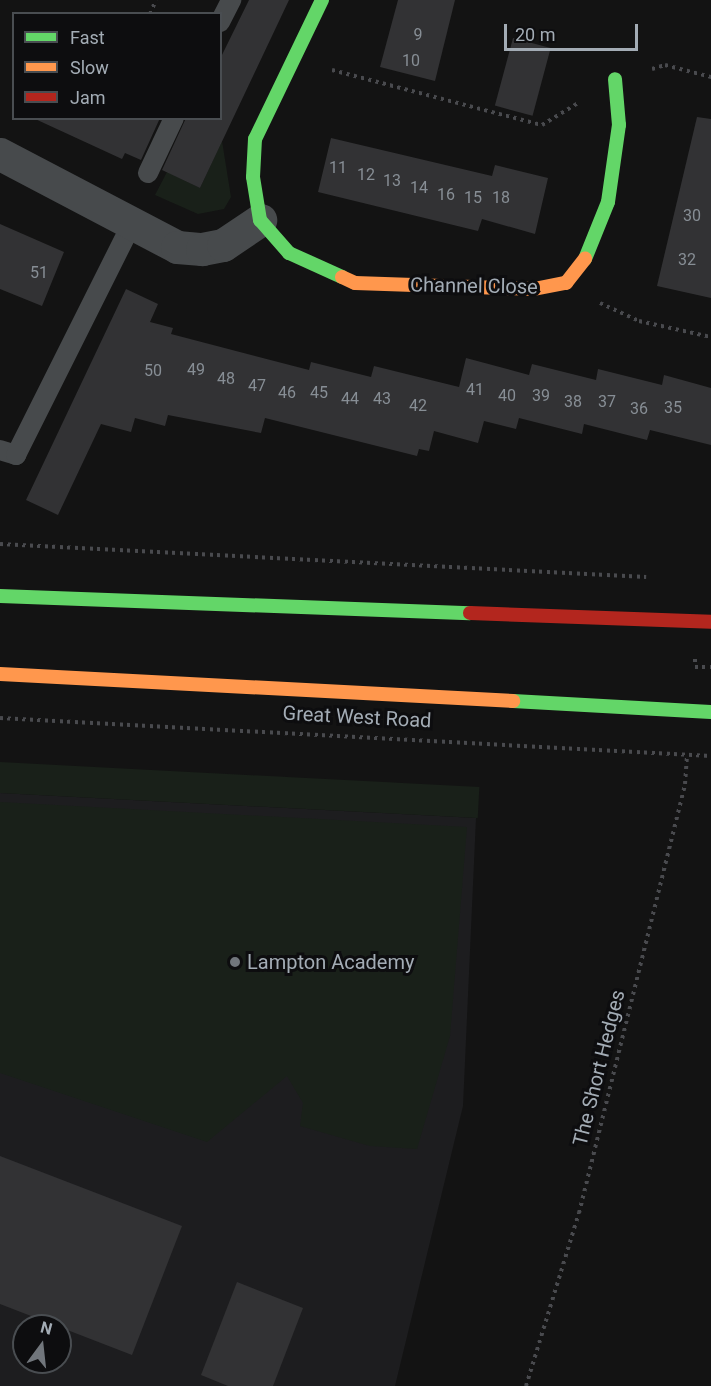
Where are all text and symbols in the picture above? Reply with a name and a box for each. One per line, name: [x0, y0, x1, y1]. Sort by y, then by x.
legend: [12, 12, 222, 120]
scale bar: [507, 12, 640, 50]
text: 20 m: [515, 24, 555, 45]
house number: 9: [414, 25, 422, 45]
text: Fast: [70, 27, 105, 48]
house number: 10: [402, 51, 420, 71]
text: Slow: [70, 57, 109, 78]
text: Jam: [70, 87, 106, 108]
house number: 11: [329, 158, 347, 178]
house number: 12: [357, 165, 375, 185]
house number: 13: [383, 171, 401, 191]
house number: 14: [410, 178, 428, 198]
house number: 16: [437, 185, 455, 205]
house number: 15: [464, 188, 482, 208]
house number: 18: [492, 188, 510, 208]
house number: 30: [683, 206, 701, 226]
house number: 32: [678, 250, 696, 270]
house number: 51: [30, 263, 48, 283]
street label: Channel Close: [410, 273, 538, 299]
house number: 49: [187, 360, 205, 380]
house number: 50: [144, 361, 162, 381]
house number: 48: [217, 369, 235, 389]
house number: 47: [248, 376, 266, 396]
house number: 41: [466, 380, 484, 400]
house number: 46: [278, 383, 296, 403]
house number: 45: [310, 383, 328, 403]
house number: 40: [498, 386, 516, 406]
house number: 39: [532, 386, 550, 406]
house number: 44: [341, 389, 359, 409]
house number: 43: [373, 389, 391, 409]
house number: 38: [564, 392, 582, 412]
house number: 37: [598, 392, 616, 412]
house number: 42: [409, 396, 427, 416]
house number: 35: [664, 398, 682, 418]
house number: 36: [630, 399, 648, 419]
street label: Great West Road: [282, 701, 432, 733]
place label: Lampton Academy: [247, 950, 414, 974]
marker: Lampton Academy: [228, 955, 242, 969]
street label: The Short Hedges: [568, 988, 630, 1148]
north arrow: [12, 1314, 72, 1374]
text: N: [38, 1317, 54, 1339]

